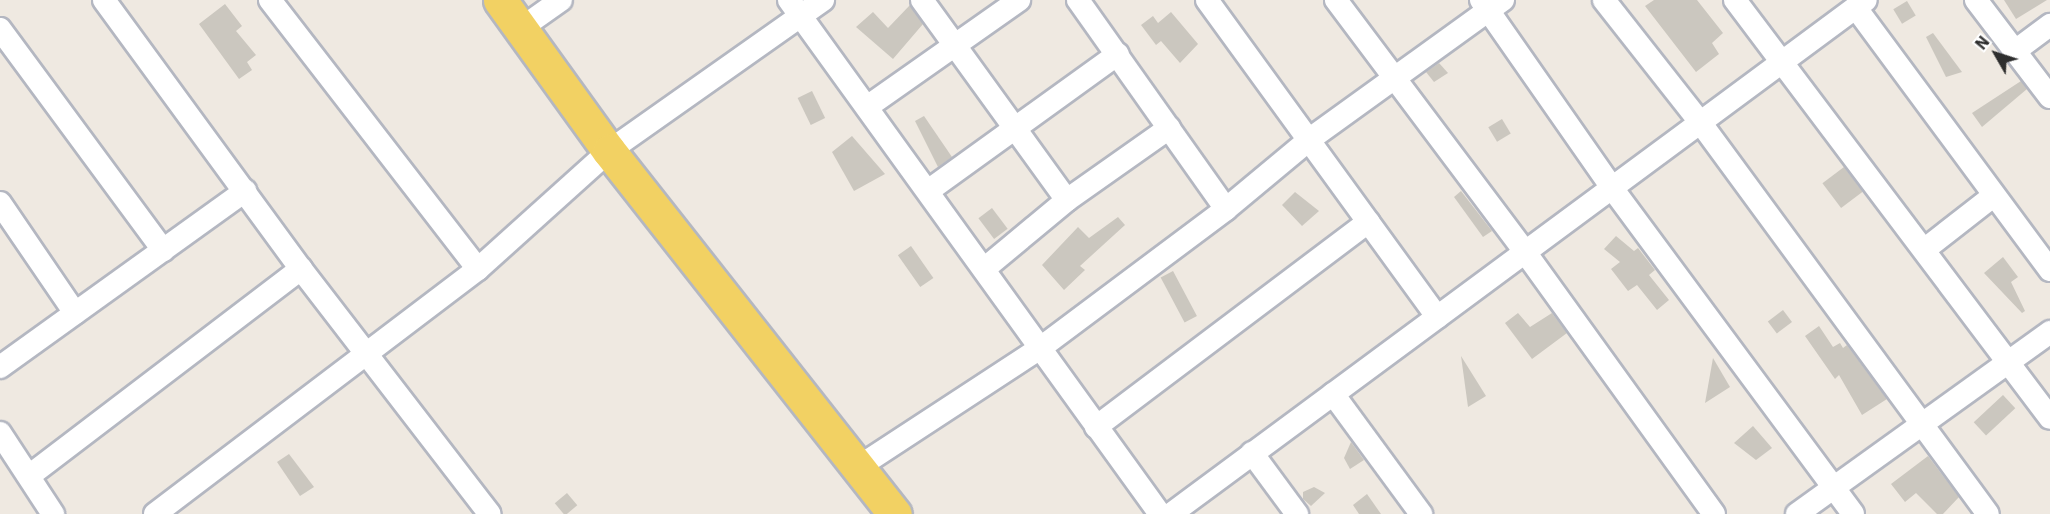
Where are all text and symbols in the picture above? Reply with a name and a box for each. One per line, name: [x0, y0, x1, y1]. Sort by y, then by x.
north arrow: [1966, 24, 2026, 84]
text: N: [1971, 32, 1993, 53]

